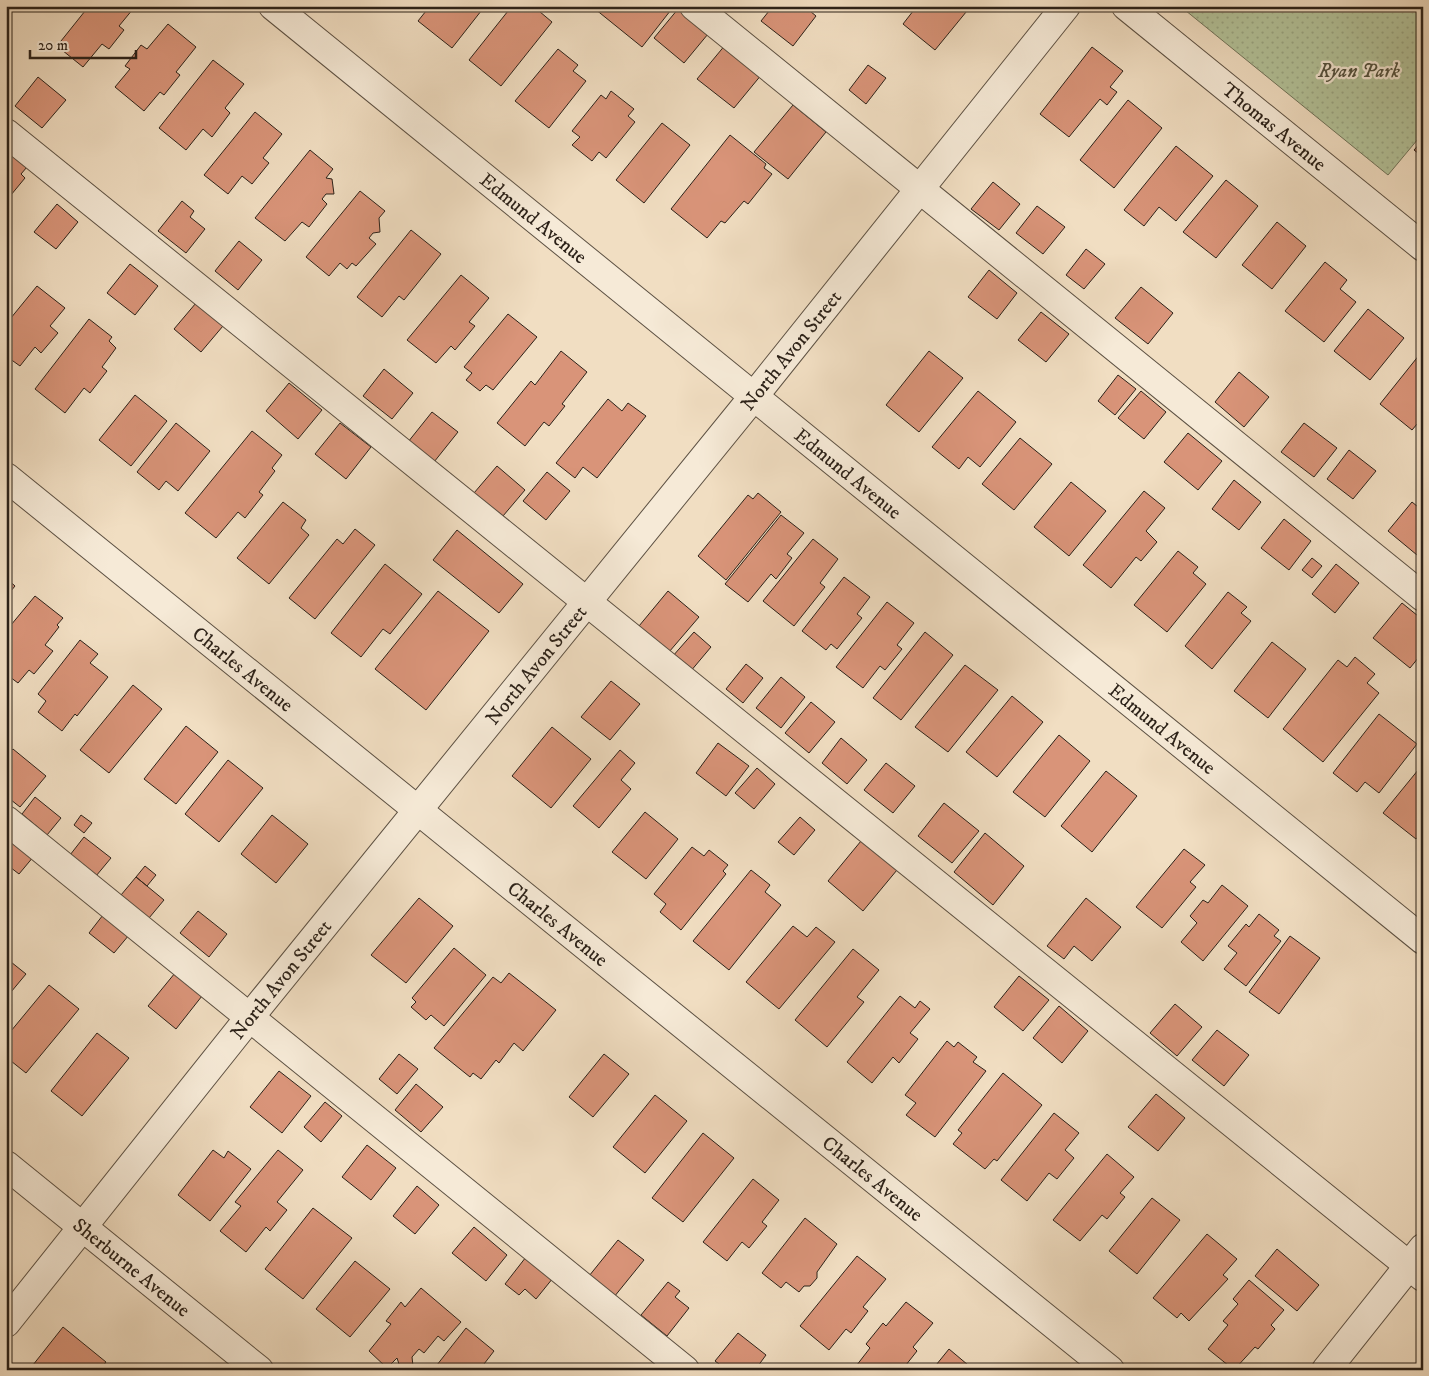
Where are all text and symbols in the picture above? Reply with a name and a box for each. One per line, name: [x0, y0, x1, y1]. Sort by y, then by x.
scale bar: [30, 28, 136, 60]
text: 20 m: [38, 36, 68, 55]
park label: Ryan Park: [1317, 59, 1400, 84]
street label: Thomas Avenue: [1216, 78, 1331, 177]
street label: Edmund Avenue: [474, 168, 592, 270]
street label: North Avon Street: [736, 286, 848, 416]
street label: Edmund Avenue: [788, 423, 906, 525]
street label: North Avon Street: [481, 601, 593, 731]
street label: Charles Avenue: [187, 622, 298, 718]
street label: Edmund Avenue: [1103, 679, 1220, 781]
street label: Charles Avenue: [502, 876, 613, 973]
street label: North Avon Street: [226, 915, 338, 1045]
street label: Charles Avenue: [816, 1131, 927, 1228]
street label: Sherburne Avenue: [67, 1213, 195, 1323]

